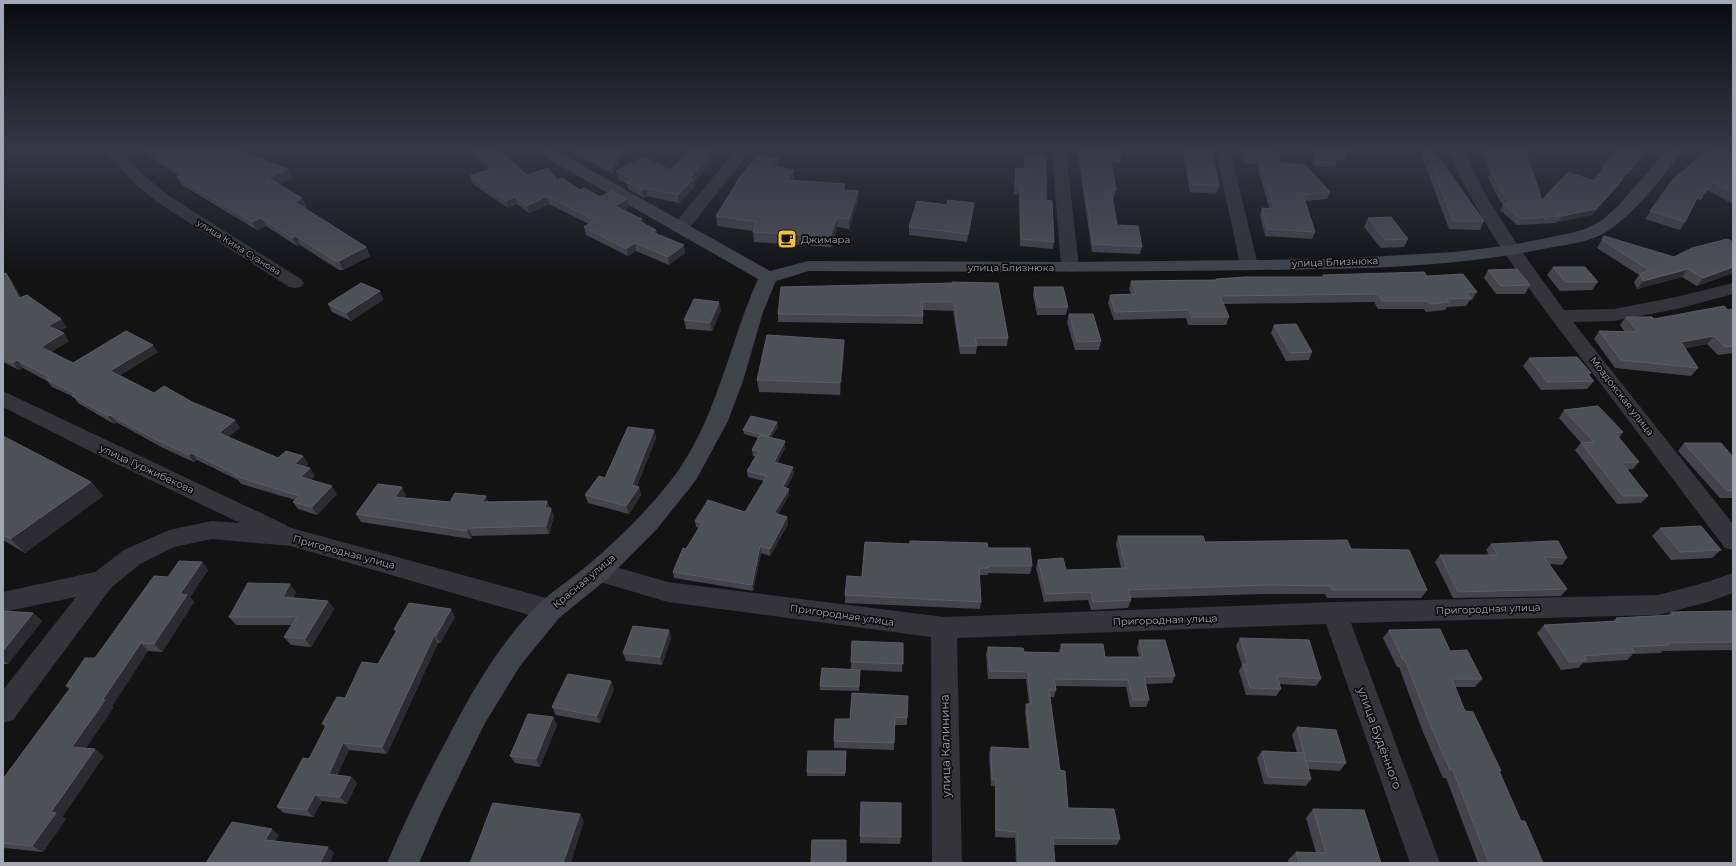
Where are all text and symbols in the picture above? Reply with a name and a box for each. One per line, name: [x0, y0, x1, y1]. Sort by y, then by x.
street label: улица Кима Суанова: [194, 216, 283, 277]
cafe icon: Джимара: [776, 228, 798, 250]
place label: Джимара: [801, 233, 850, 246]
street label: улица Близнюка: [1291, 254, 1378, 270]
street label: улица Близнюка: [967, 261, 1054, 274]
street label: Моздокская улица: [1587, 354, 1657, 438]
street label: улица Гуржибекова: [97, 441, 196, 497]
street label: Пригородная улица: [292, 532, 396, 572]
street label: Красная улица: [550, 551, 618, 611]
street label: Пригородная улица: [789, 601, 895, 629]
street label: Пригородная улица: [1435, 601, 1541, 617]
street label: Пригородная улица: [1112, 612, 1218, 628]
street label: улица Будённого: [1354, 684, 1406, 791]
street label: улица Калинина: [937, 694, 953, 799]

